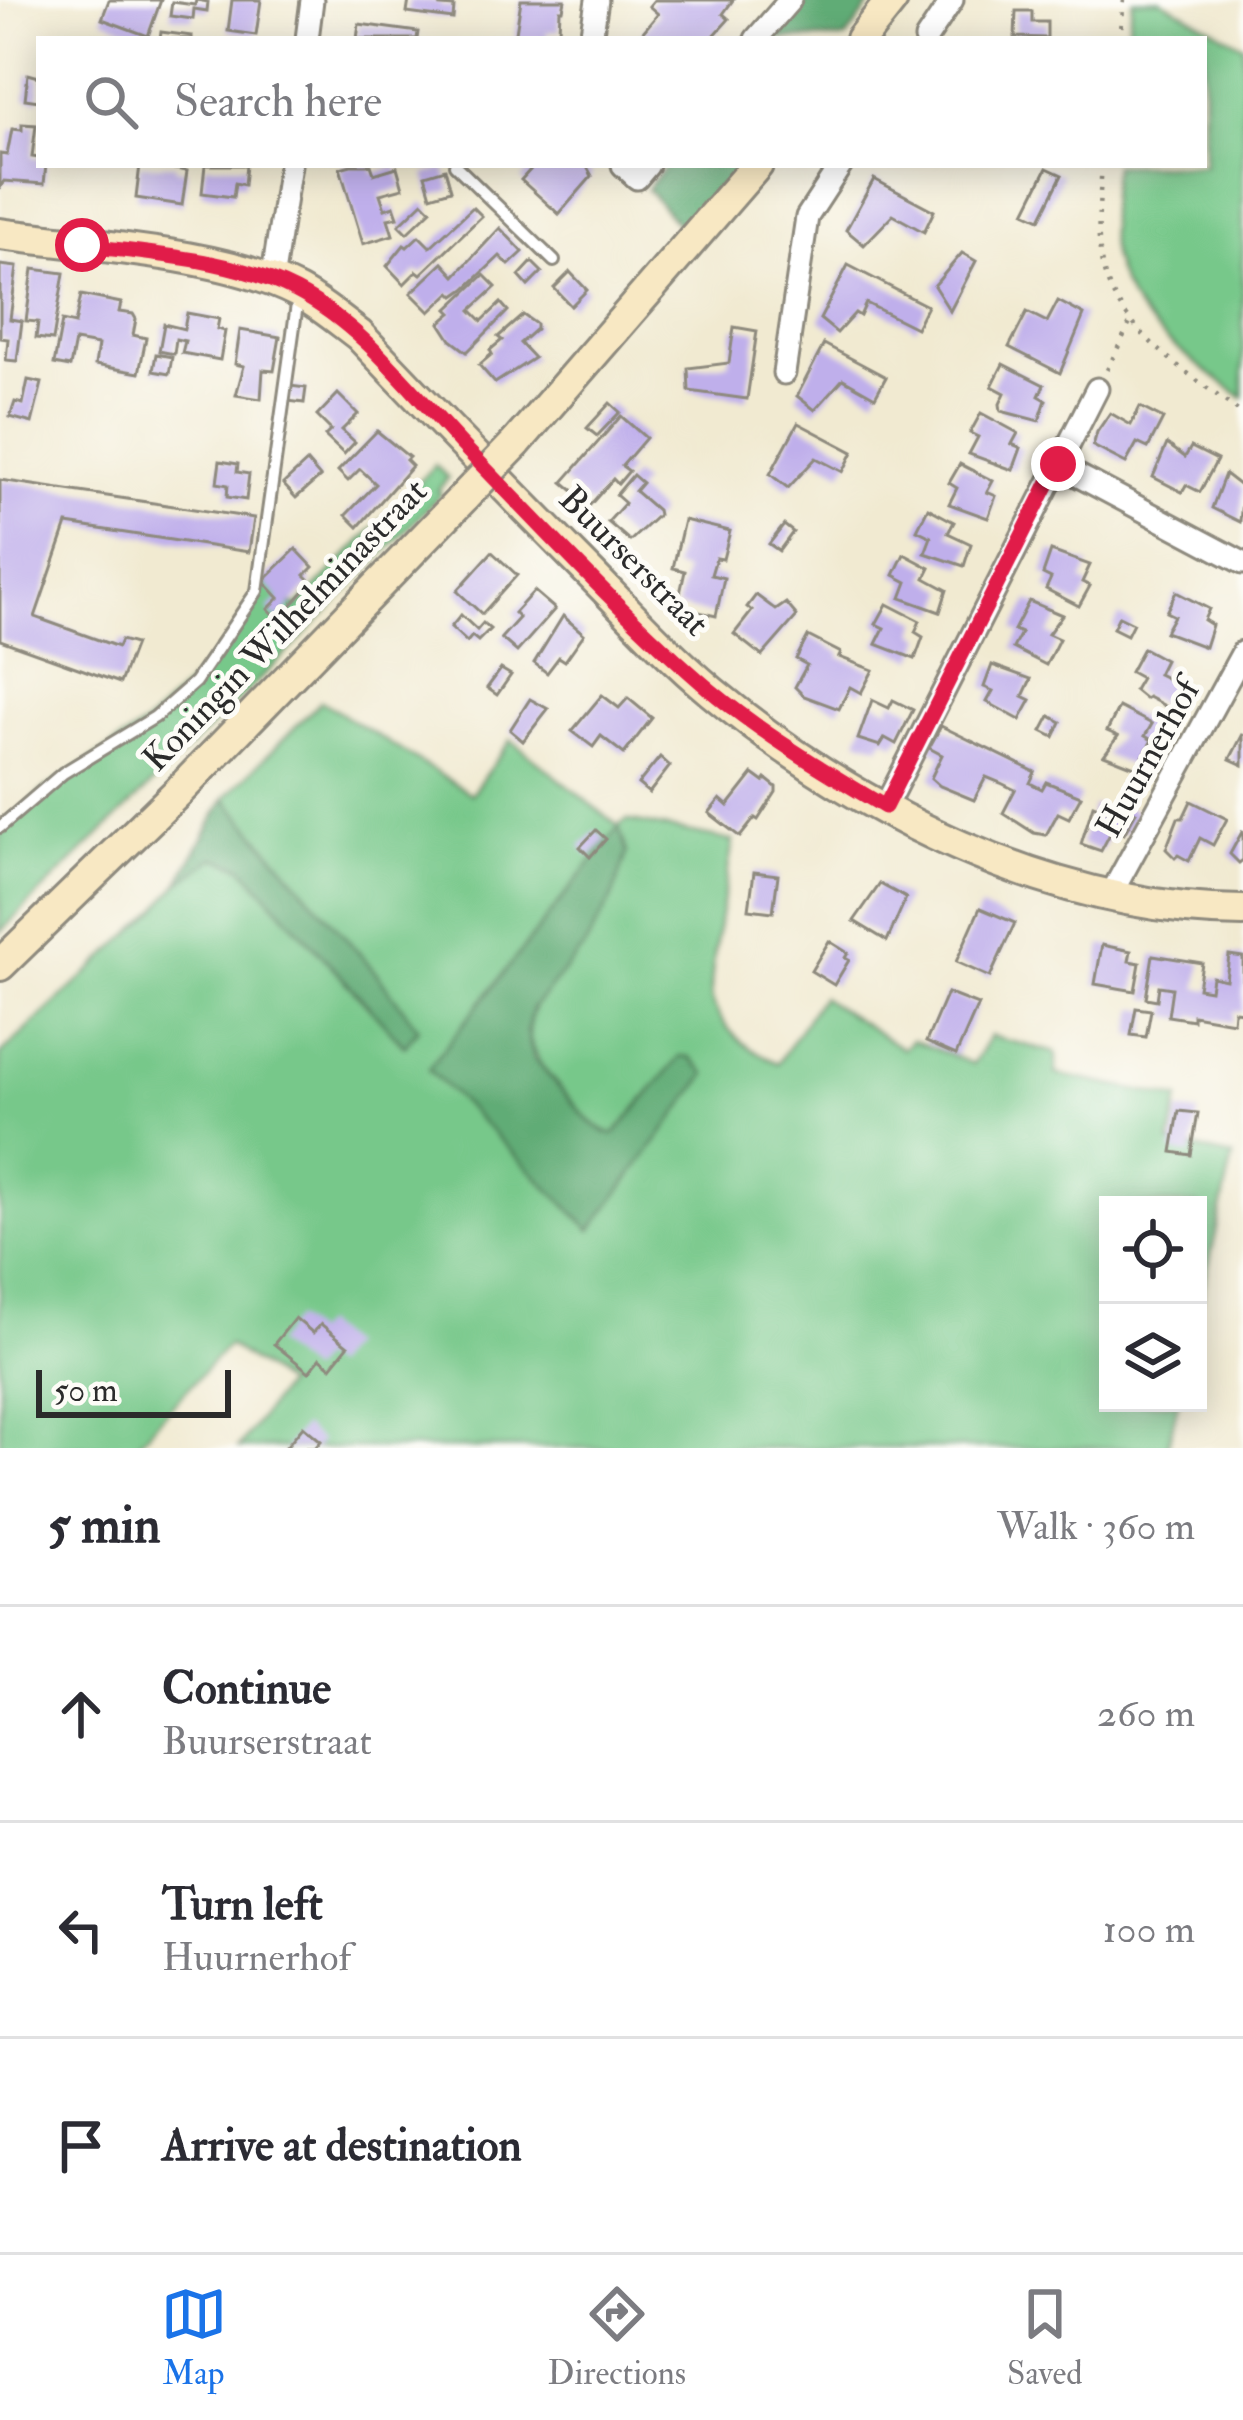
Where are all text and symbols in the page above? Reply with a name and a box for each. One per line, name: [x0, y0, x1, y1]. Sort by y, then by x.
search box: [36, 36, 1207, 168]
icon: search: [78, 69, 144, 135]
text: Search here: [174, 74, 382, 130]
route start: [55, 218, 109, 272]
route end: [1031, 437, 1085, 491]
street label: Koningin Wilhelminastraat: [133, 469, 437, 781]
street label: Buurserstraat: [550, 477, 718, 645]
street label: Huurnerhof: [1086, 666, 1213, 845]
map controls: [1099, 1196, 1207, 1412]
button: locate: [1099, 1196, 1207, 1304]
button: layers: [1099, 1304, 1207, 1412]
scale bar: [36, 1364, 231, 1417]
text: 50 m: [54, 1370, 118, 1411]
text: 5 min: [48, 1494, 161, 1558]
text: Walk · 360 m: [997, 1502, 1195, 1551]
text: Continue: [162, 1661, 331, 1717]
icon: ahead: [48, 1681, 114, 1747]
text: 260 m: [1097, 1689, 1195, 1738]
text: Buurserstraat: [162, 1717, 372, 1766]
text: Turn left: [162, 1877, 323, 1933]
icon: left: [48, 1897, 114, 1963]
text: 100 m: [1103, 1905, 1195, 1954]
text: Huurnerhof: [162, 1933, 351, 1982]
icon: arrive: [48, 2113, 114, 2179]
text: Arrive at destination: [162, 2118, 522, 2174]
tab: Map: [161, 2281, 227, 2394]
tab: Directions: [548, 2281, 686, 2394]
tab: Saved: [1007, 2281, 1082, 2394]

